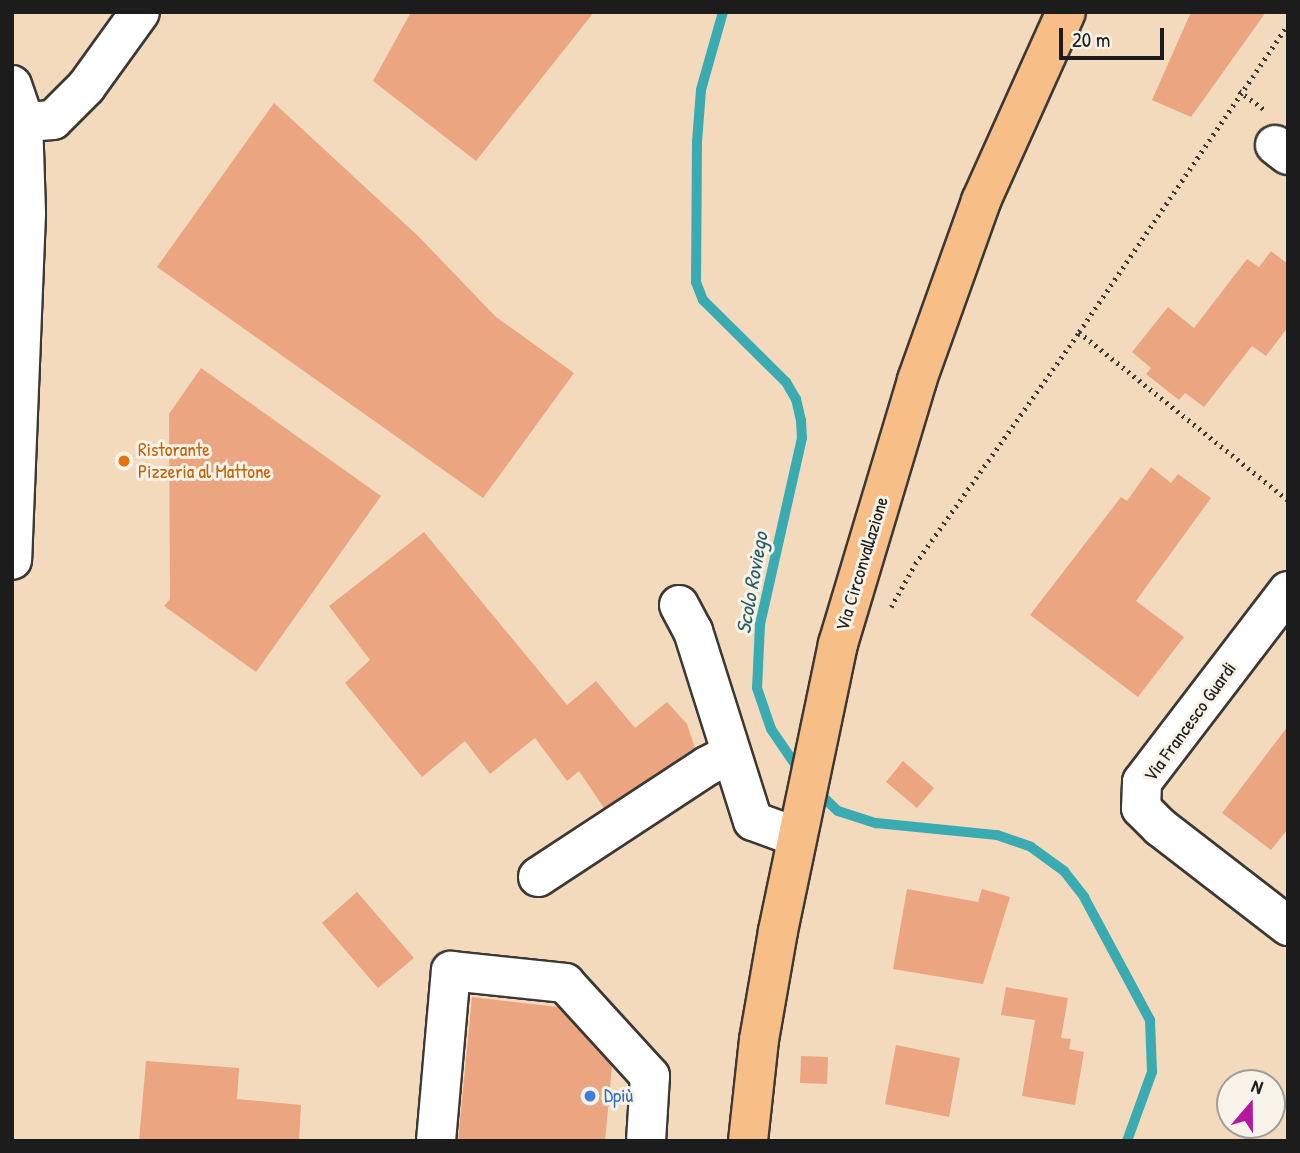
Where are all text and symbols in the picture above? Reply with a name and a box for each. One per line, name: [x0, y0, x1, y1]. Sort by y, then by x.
scale bar: [1062, 14, 1167, 58]
text: 20 m: [1072, 25, 1110, 54]
place label: Ristorante Pizzeria al Mattone: [138, 439, 271, 483]
marker: Ristorante Pizzeria al Mattone: [116, 453, 132, 469]
street label: Via Circonvallazione: [831, 494, 893, 634]
water label: Scolo Roviego: [731, 530, 773, 636]
street label: Via Francesco Guardi: [1139, 658, 1241, 786]
north arrow: [1216, 1069, 1286, 1139]
text: N: [1248, 1072, 1267, 1100]
place label: Dpiù: [604, 1085, 633, 1107]
marker: Dpiù: [582, 1088, 598, 1104]

